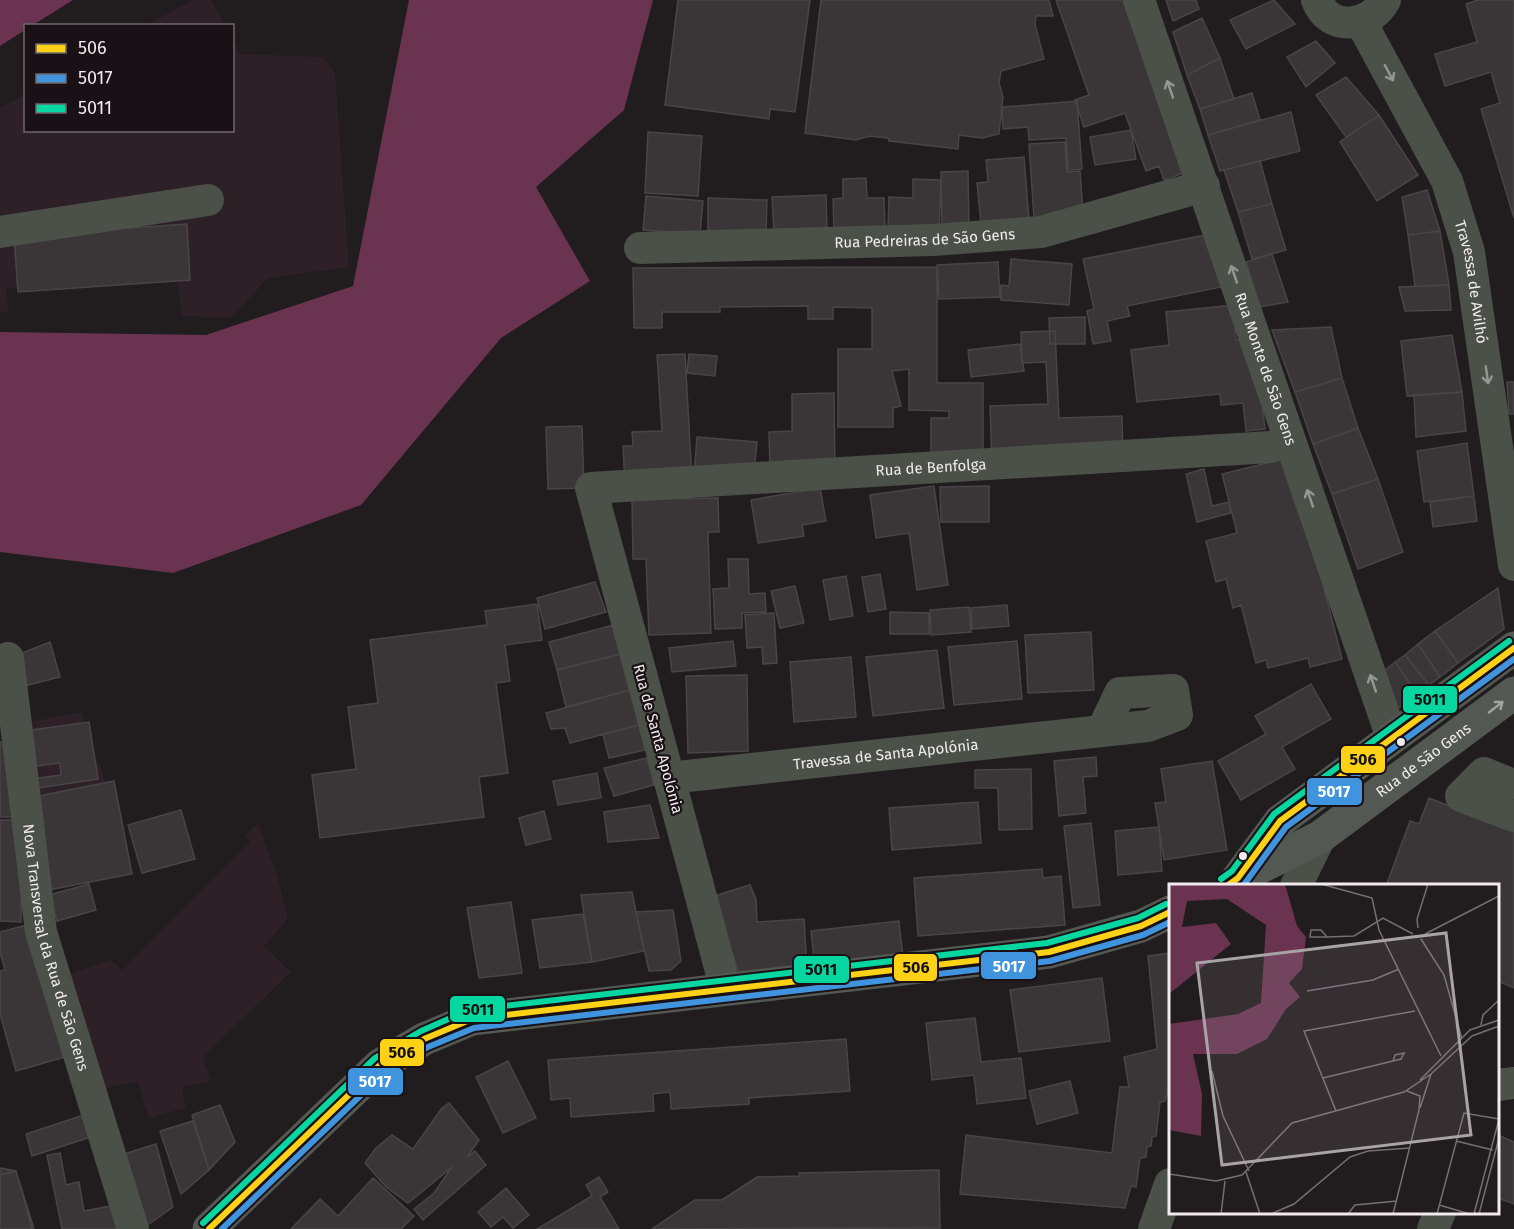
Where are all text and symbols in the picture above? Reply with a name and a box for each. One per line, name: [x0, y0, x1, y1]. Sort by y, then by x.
legend: [24, 24, 234, 132]
text: 506: [78, 37, 107, 59]
one-way arrow: [1383, 64, 1395, 82]
text: 5017: [78, 67, 112, 89]
one-way arrow: [1164, 80, 1175, 99]
text: 5011: [78, 97, 112, 119]
street label: Travessa de Avilhó: [1451, 218, 1491, 345]
street label: Rua Pedreiras de São Gens: [834, 225, 1016, 252]
one-way arrow: [1227, 265, 1238, 283]
street label: Rua Monte de São Gens: [1231, 290, 1300, 448]
one-way arrow: [1481, 364, 1492, 384]
street label: Rua de Benfolga: [875, 455, 987, 480]
one-way arrow: [1304, 489, 1315, 508]
street label: Rua de Santa Apolónia: [629, 662, 687, 816]
one-way arrow: [1366, 674, 1377, 692]
line badge: 5011: [1402, 685, 1458, 714]
text: 5011: [1414, 690, 1446, 709]
one-way arrow: [1488, 700, 1504, 713]
street label: Rua de São Gens: [1373, 719, 1475, 801]
street label: Travessa de Santa Apolónia: [792, 735, 979, 773]
unlabelled marker: [1395, 736, 1407, 748]
line badge: 506: [1340, 745, 1386, 774]
text: 506: [1350, 750, 1376, 769]
line badge: 5017: [1306, 777, 1363, 806]
text: 5017: [1318, 782, 1351, 801]
street label: Nova Transversal da Rua de São Gens: [19, 823, 92, 1073]
unlabelled marker: [1237, 850, 1249, 862]
inset map: [1169, 884, 1499, 1214]
line badge: 5017: [980, 951, 1037, 980]
line badge: 506: [893, 953, 938, 982]
line badge: 5011: [793, 955, 850, 984]
text: 5017: [993, 957, 1026, 976]
text: 506: [903, 958, 929, 977]
text: 5011: [805, 960, 837, 979]
line badge: 5011: [449, 995, 506, 1023]
text: 5011: [462, 1000, 494, 1019]
line badge: 506: [379, 1038, 425, 1067]
text: 506: [389, 1043, 415, 1062]
line badge: 5017: [347, 1067, 404, 1096]
text: 5017: [359, 1072, 392, 1091]

